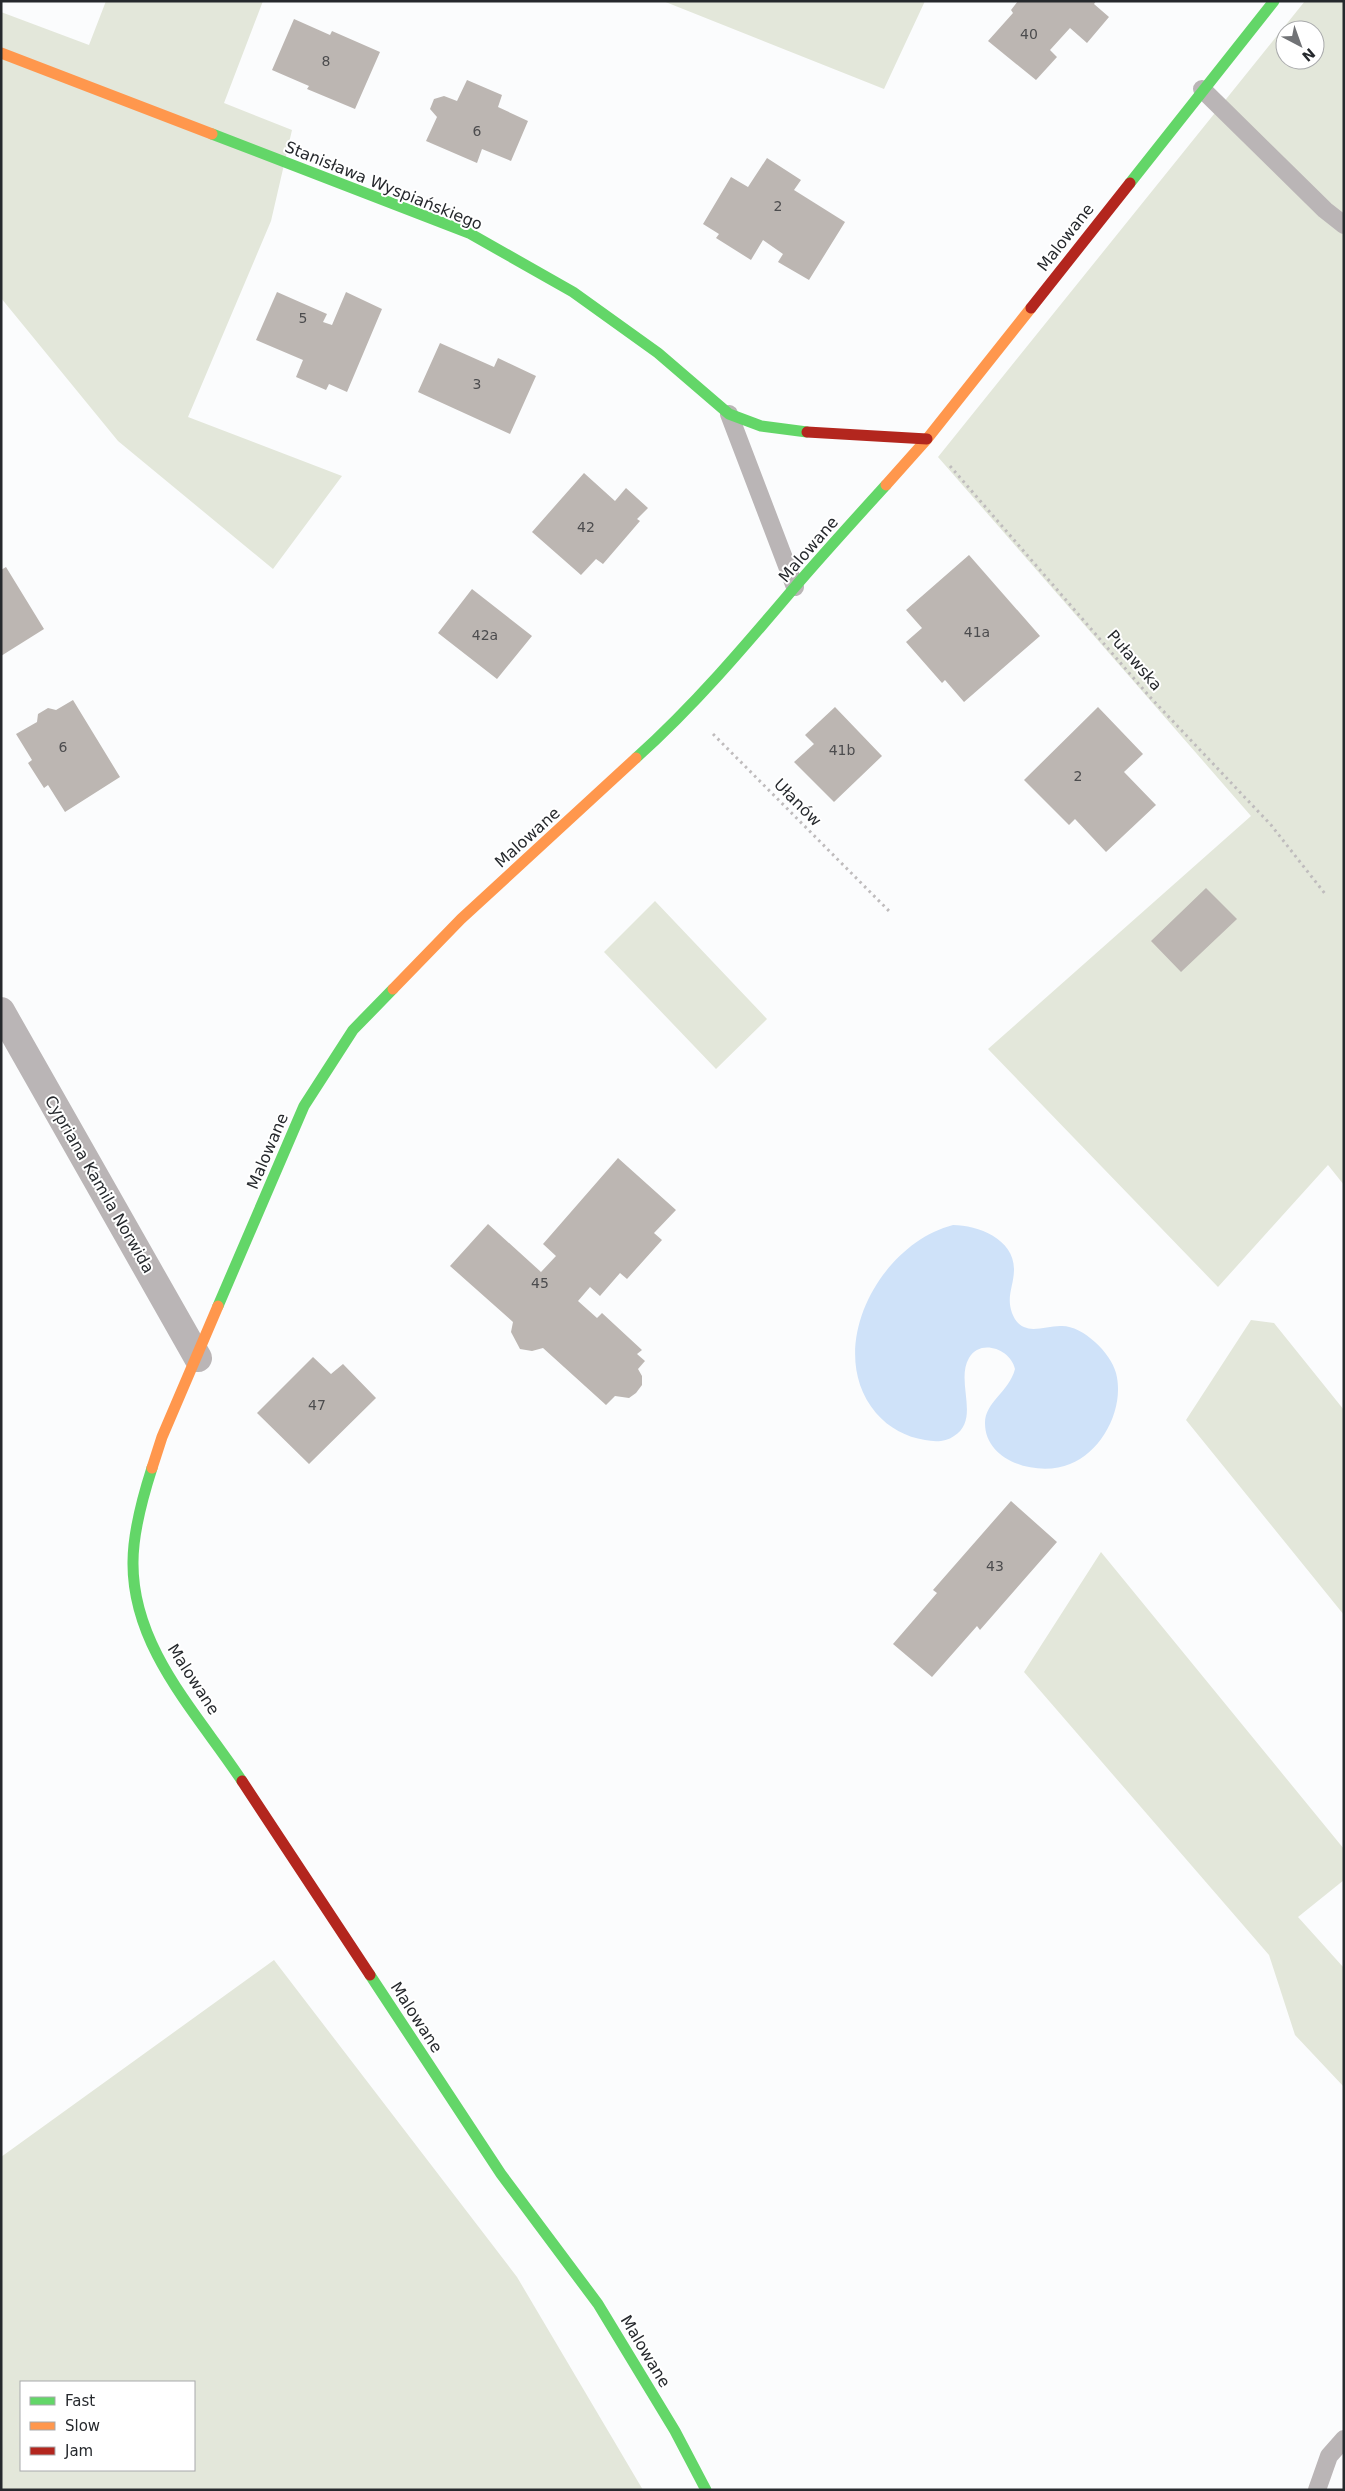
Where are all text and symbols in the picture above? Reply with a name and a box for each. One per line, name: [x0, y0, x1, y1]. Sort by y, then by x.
north arrow: [1275, 20, 1325, 70]
house number: 40: [1020, 26, 1038, 42]
text: N: [1299, 45, 1318, 65]
house number: 8: [322, 53, 330, 69]
house number: 6: [473, 123, 482, 139]
street label: Stanisława Wyspiańskiego: [282, 137, 485, 234]
house number: 2: [774, 198, 782, 214]
street label: Malowane: [1033, 200, 1098, 275]
house number: 5: [299, 310, 307, 326]
house number: 3: [473, 376, 481, 392]
street label: Malowane: [775, 513, 842, 586]
house number: 42: [577, 519, 595, 535]
house number: 41a: [964, 624, 990, 640]
street label: Puławska: [1103, 626, 1166, 695]
house number: 42a: [472, 627, 498, 643]
house number: 6: [59, 739, 68, 755]
house number: 41b: [829, 742, 855, 758]
house number: 2: [1074, 768, 1082, 784]
street label: Ułanów: [770, 775, 825, 830]
street label: Malowane: [491, 803, 564, 871]
street label: Cypriana Kamila Norwida: [41, 1092, 158, 1276]
street label: Malowane: [243, 1110, 292, 1192]
house number: 45: [531, 1275, 549, 1291]
house number: 47: [308, 1397, 326, 1413]
house number: 43: [986, 1558, 1004, 1574]
street label: Malowane: [164, 1640, 224, 1718]
street label: Malowane: [387, 1978, 447, 2056]
street label: Malowane: [617, 2312, 675, 2391]
legend: [20, 2381, 195, 2471]
text: Fast: [65, 2392, 95, 2410]
text: Slow: [65, 2417, 100, 2435]
text: Jam: [64, 2442, 93, 2460]

